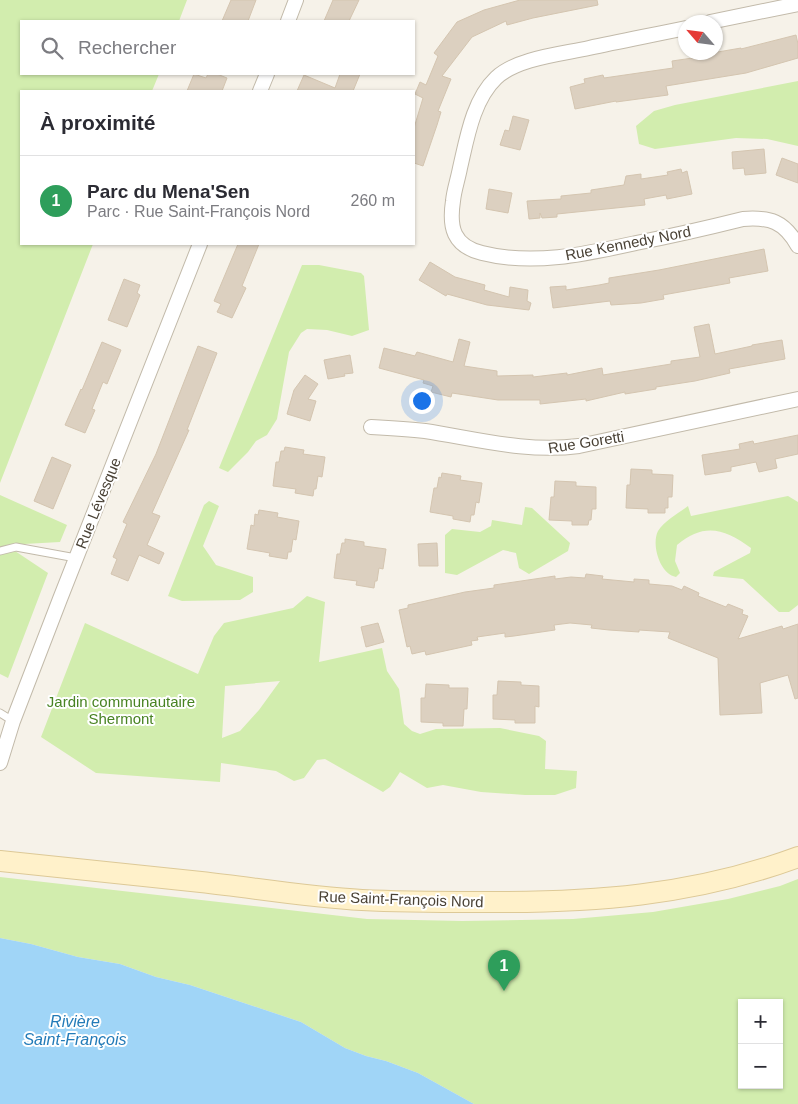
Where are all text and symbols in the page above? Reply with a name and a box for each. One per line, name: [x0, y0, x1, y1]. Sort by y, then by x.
north arrow: [678, 15, 723, 60]
search box: [20, 20, 415, 75]
icon: search: [38, 34, 66, 62]
text: Rechercher: [78, 37, 176, 58]
text: À proximité: [40, 111, 156, 134]
text: Parc du Mena'Sen: [87, 181, 250, 202]
text: 1: [52, 192, 60, 209]
text: 260 m: [351, 192, 395, 209]
text: Parc · Rue Saint-François Nord: [87, 203, 310, 220]
street label: Rue Kennedy Nord: [564, 222, 692, 264]
your location: [409, 388, 435, 414]
street label: Rue Goretti: [547, 428, 625, 456]
street label: Rue Lévesque: [72, 455, 124, 551]
park label: Jardin communautaire Shermont: [47, 693, 195, 727]
street label: Rue Saint-François Nord: [318, 888, 484, 910]
pin: 1: [488, 950, 520, 991]
map controls: [738, 999, 783, 1089]
button: +: [738, 999, 783, 1044]
water label: Rivière Saint-François: [23, 1013, 127, 1048]
button: −: [738, 1044, 783, 1089]

